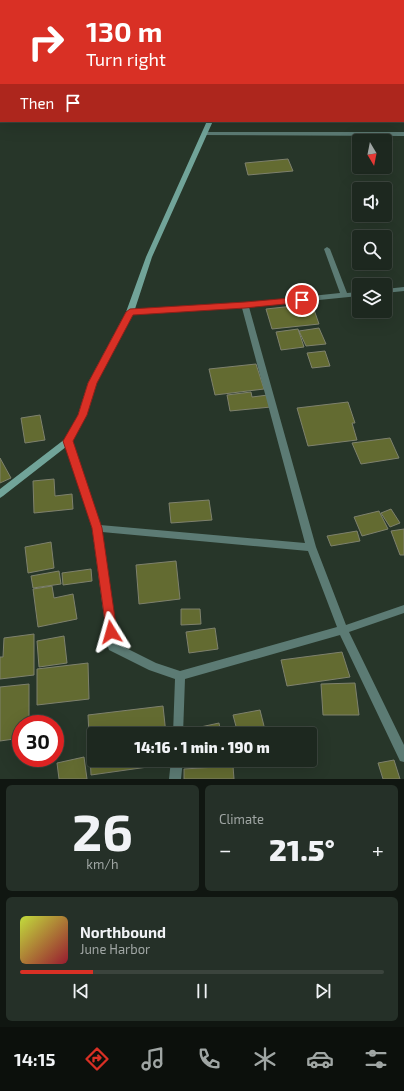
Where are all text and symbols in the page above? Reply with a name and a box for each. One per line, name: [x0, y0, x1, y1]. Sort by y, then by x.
text: 130 m: [86, 14, 162, 48]
icon: right: [20, 16, 72, 68]
text: Turn right: [86, 48, 166, 70]
icon: arrive: [62, 92, 84, 114]
text: Then: [20, 94, 54, 112]
north arrow: [352, 134, 392, 174]
map controls: [352, 134, 392, 318]
button: sound: [352, 182, 392, 222]
button: search: [352, 230, 392, 270]
button: layers: [352, 278, 392, 318]
pin: [285, 283, 319, 317]
icon: arrive: [291, 289, 313, 311]
position arrow: [90, 611, 132, 653]
speed limit sign: 30: [12, 715, 64, 767]
text: 14:16 · 1 min · 190 m: [134, 738, 270, 756]
text: 26: [72, 799, 133, 861]
text: Climate: [219, 811, 264, 827]
text: 21.5°: [269, 831, 335, 867]
text: −: [219, 836, 232, 862]
text: +: [372, 836, 384, 862]
text: km/h: [86, 856, 119, 872]
text: Northbound: [80, 923, 166, 941]
text: June Harbor: [80, 941, 150, 957]
icon: previous: [70, 980, 92, 1002]
icon: pause: [191, 980, 213, 1002]
icon: next: [312, 980, 334, 1002]
icon: directions: [83, 1045, 111, 1073]
icon: music: [139, 1045, 167, 1073]
icon: phone: [195, 1045, 223, 1073]
icon: climate: [251, 1045, 279, 1073]
icon: car: [306, 1045, 334, 1073]
icon: filters: [362, 1045, 390, 1073]
text: 14:15: [14, 1048, 55, 1070]

